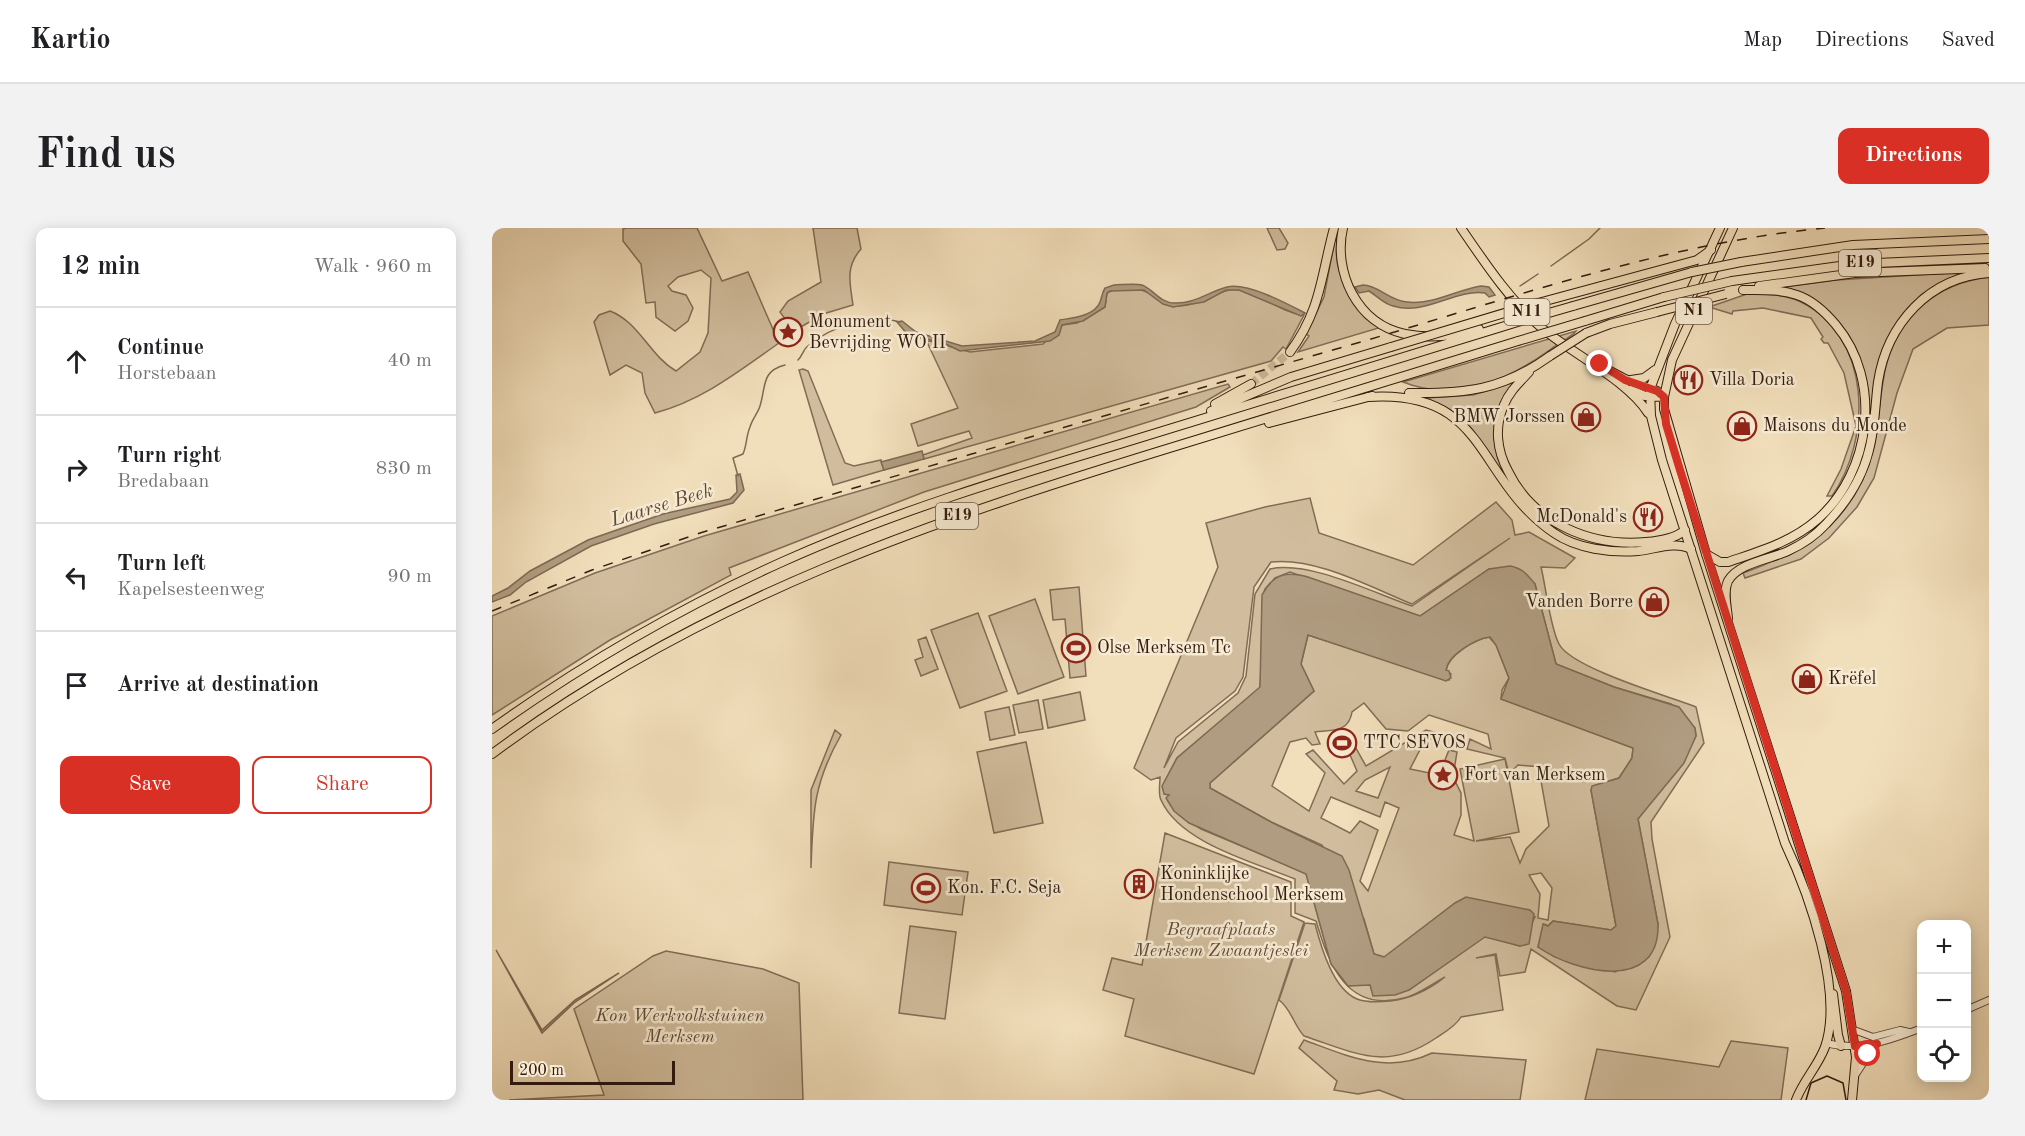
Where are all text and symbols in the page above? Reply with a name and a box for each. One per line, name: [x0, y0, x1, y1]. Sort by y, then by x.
text: Kartio: [30, 27, 111, 55]
text: Map: [1743, 30, 1782, 51]
text: Directions: [1815, 30, 1909, 51]
text: Saved: [1942, 30, 1995, 51]
button: Directions: [1838, 128, 1989, 184]
text: Find us: [36, 135, 175, 177]
road number: E19: [1839, 250, 1881, 276]
text: 12 min: [60, 254, 140, 280]
text: Walk · 960 m: [313, 257, 432, 277]
road number: N1: [1676, 298, 1712, 324]
road number: N11: [1504, 299, 1550, 325]
place label: Monument Bevrijding WO II: [809, 313, 946, 352]
place icon: Monument Bevrijding WO II: [772, 316, 804, 348]
text: Continue: [117, 337, 204, 359]
icon: ahead: [60, 345, 93, 378]
route end: [1586, 350, 1612, 376]
text: 40 m: [387, 351, 432, 371]
text: Horstebaan: [117, 364, 217, 384]
restaurant icon: Villa Doria: [1672, 364, 1704, 396]
place label: Villa Doria: [1709, 371, 1795, 389]
shop icon: BMW Jorssen: [1570, 401, 1602, 433]
place label: BMW Jorssen: [1454, 408, 1565, 426]
shop icon: Maisons du Monde: [1726, 410, 1758, 442]
place label: Maisons du Monde: [1763, 417, 1907, 435]
text: Turn right: [117, 445, 221, 467]
icon: right: [60, 453, 93, 486]
text: 830 m: [376, 459, 432, 479]
text: Bredabaan: [117, 472, 209, 492]
water label: Laarse Beek: [608, 481, 716, 531]
restaurant icon: McDonald's: [1632, 501, 1664, 533]
road number: E19: [936, 503, 978, 529]
place label: McDonald's: [1536, 508, 1627, 526]
text: Turn left: [117, 553, 206, 575]
icon: left: [60, 561, 93, 594]
text: 90 m: [387, 567, 432, 587]
text: Kapelsesteenweg: [117, 580, 264, 600]
shop icon: Vanden Borre: [1638, 586, 1670, 618]
place label: Vanden Borre: [1525, 593, 1633, 611]
sports icon: Olse Merksem Tc: [1060, 632, 1092, 664]
place label: Olse Merksem Tc: [1097, 639, 1231, 657]
shop icon: Krëfel: [1791, 663, 1823, 695]
icon: arrive: [60, 669, 93, 702]
place label: Krëfel: [1828, 670, 1876, 688]
text: Arrive at destination: [117, 674, 319, 696]
sports icon: TTC SEVOS: [1326, 727, 1358, 759]
place label: TTC SEVOS: [1363, 734, 1466, 752]
button: Save: [60, 756, 240, 814]
button: Share: [252, 756, 432, 814]
place icon: Fort van Merksem: [1427, 759, 1459, 791]
place label: Fort van Merksem: [1464, 766, 1606, 784]
place label: Koninklijke Hondenschool Merksem: [1160, 865, 1344, 904]
building icon: Koninklijke Hondenschool Merksem: [1123, 868, 1155, 900]
sports icon: Kon. F.C. Seja: [910, 872, 942, 904]
place label: Kon. F.C. Seja: [947, 879, 1062, 897]
map controls: [1917, 920, 1971, 1082]
button: +: [1917, 920, 1971, 974]
park label: Begraafplaats Merksem Zwaantjeslei: [1133, 921, 1308, 960]
button: −: [1917, 974, 1971, 1028]
park label: Kon Werkvolkstuinen Merksem: [594, 1007, 765, 1046]
button: locate: [1917, 1028, 1971, 1082]
route start: [1854, 1040, 1880, 1066]
scale bar: [510, 1058, 675, 1086]
text: 200 m: [519, 1063, 564, 1079]

